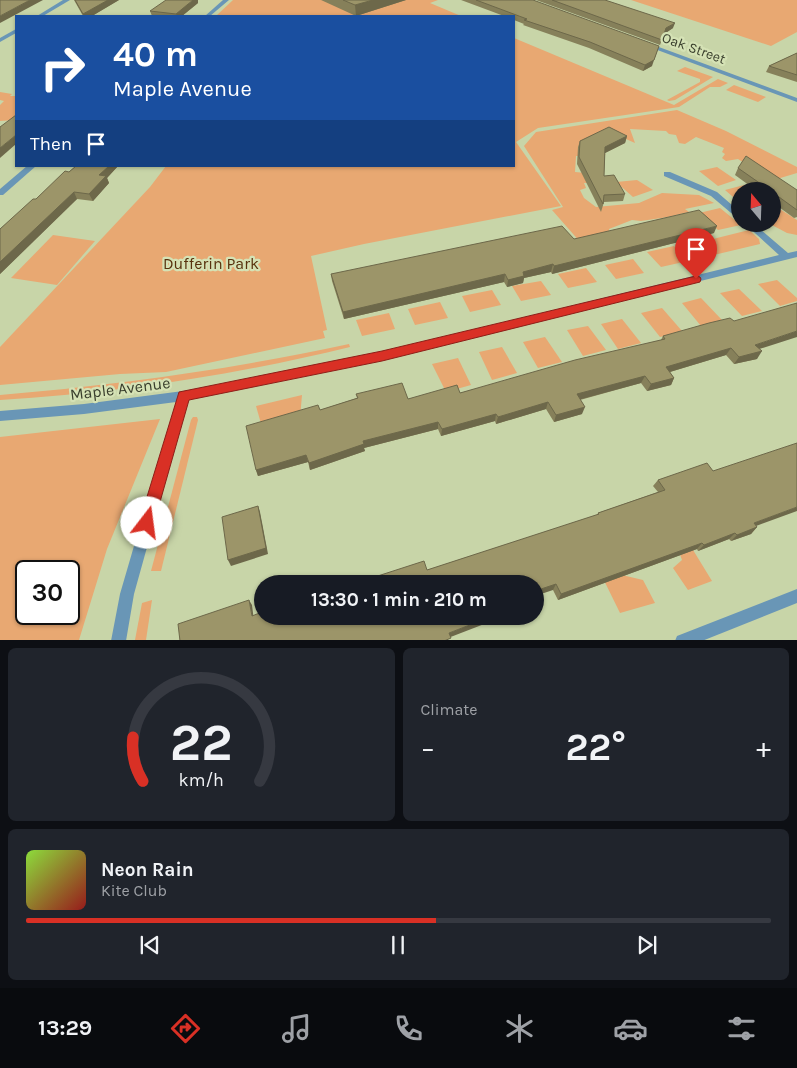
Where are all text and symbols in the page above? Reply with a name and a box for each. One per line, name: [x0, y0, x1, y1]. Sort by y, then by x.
street label: Oak Street: [660, 29, 728, 68]
text: 40 m: [113, 34, 198, 75]
icon: right: [30, 35, 95, 100]
text: Maple Avenue: [113, 76, 252, 102]
icon: arrive: [82, 130, 110, 158]
text: Then: [30, 133, 72, 155]
north arrow: [731, 182, 781, 232]
map controls: [731, 182, 781, 232]
pin: [675, 228, 717, 279]
icon: arrive: [682, 235, 710, 263]
park label: Dufferin Park: [163, 254, 259, 273]
street label: Maple Avenue: [69, 373, 171, 404]
position arrow: [120, 496, 172, 548]
speed limit sign: 30: [15, 560, 80, 625]
text: 13:30 · 1 min · 210 m: [311, 589, 487, 611]
text: Climate: [421, 700, 478, 719]
text: 22: [170, 712, 233, 773]
text: 22°: [565, 725, 626, 770]
text: −: [421, 731, 435, 764]
text: +: [756, 731, 771, 764]
text: km/h: [179, 770, 224, 791]
text: Neon Rain: [101, 859, 194, 881]
text: Kite Club: [101, 881, 167, 900]
icon: previous: [136, 931, 164, 959]
icon: pause: [384, 931, 412, 959]
icon: next: [633, 931, 661, 959]
icon: directions: [168, 1011, 203, 1046]
icon: music: [279, 1011, 314, 1046]
icon: phone: [391, 1011, 426, 1046]
icon: climate: [502, 1011, 537, 1046]
icon: car: [613, 1011, 648, 1046]
icon: filters: [724, 1011, 759, 1046]
text: 13:29: [38, 1015, 92, 1041]

